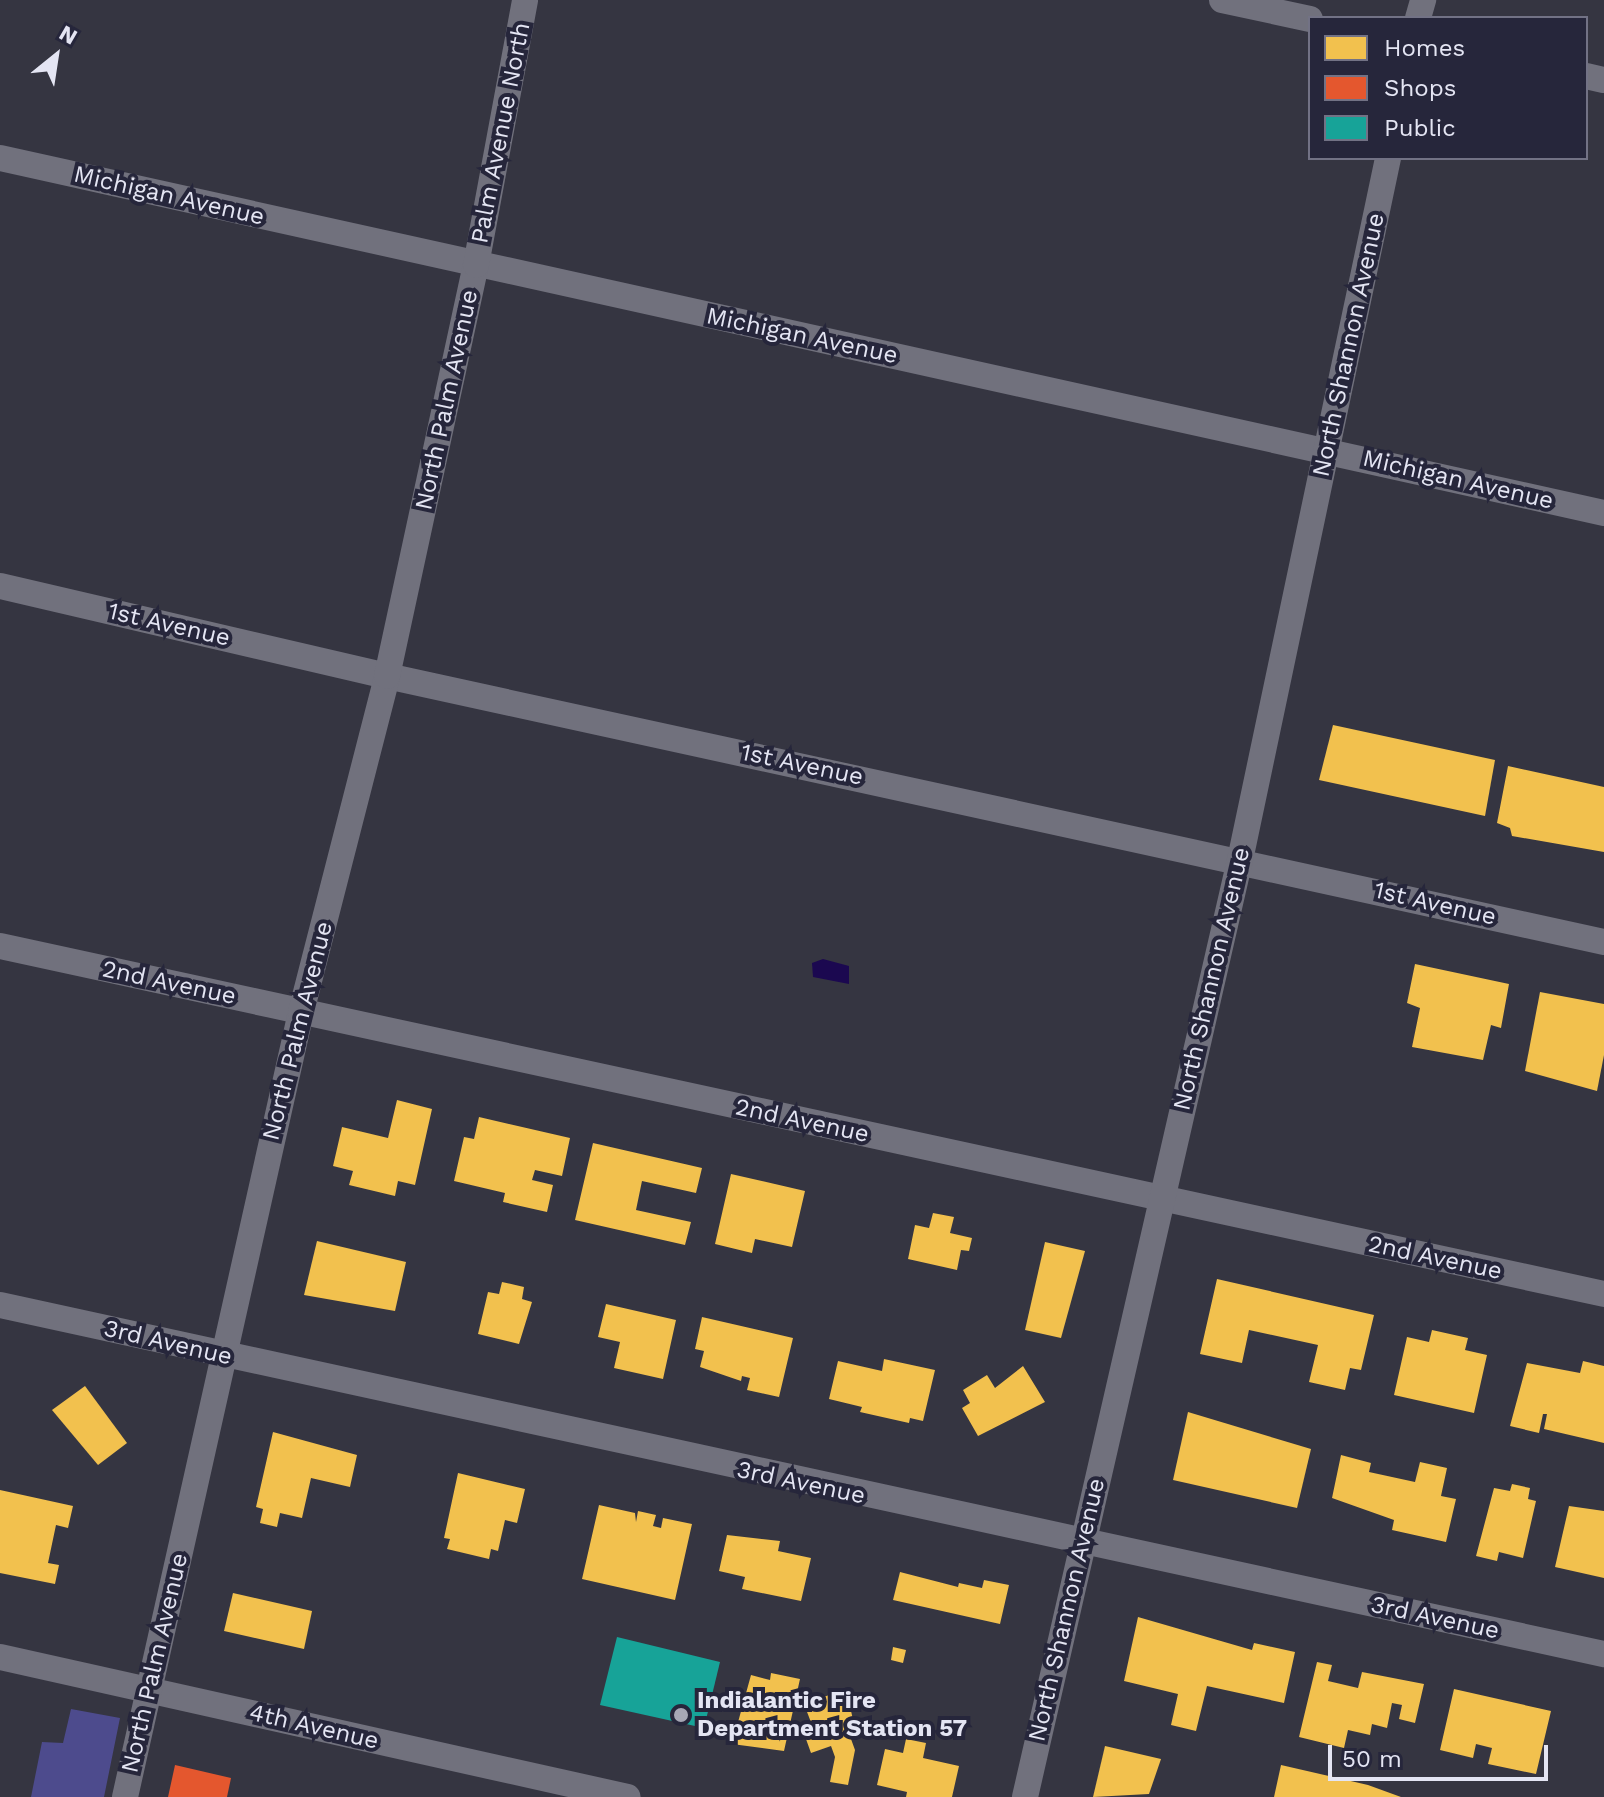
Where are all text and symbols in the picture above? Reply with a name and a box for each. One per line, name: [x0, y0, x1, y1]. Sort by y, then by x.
north arrow: [16, 16, 96, 96]
legend: [1308, 16, 1588, 160]
text: N: [55, 20, 82, 50]
street label: Palm Avenue North: [465, 20, 537, 246]
text: Homes: [1384, 34, 1465, 62]
text: Shops: [1384, 74, 1456, 102]
text: Public: [1384, 114, 1456, 142]
street label: Michigan Avenue: [70, 160, 268, 232]
street label: North Shannon Avenue: [1307, 210, 1391, 480]
street label: North Palm Avenue: [409, 287, 485, 513]
street label: Michigan Avenue: [703, 302, 901, 370]
street label: Michigan Avenue: [1359, 444, 1557, 516]
street label: 1st Avenue: [105, 597, 233, 653]
street label: 1st Avenue: [738, 738, 866, 792]
street label: North Shannon Avenue: [1168, 844, 1256, 1114]
street label: 1st Avenue: [1371, 876, 1499, 932]
street label: North Palm Avenue: [257, 918, 339, 1144]
street label: 2nd Avenue: [99, 955, 239, 1011]
street label: 2nd Avenue: [732, 1093, 872, 1149]
street label: 2nd Avenue: [1365, 1230, 1505, 1286]
street label: 3rd Avenue: [101, 1314, 235, 1372]
street label: 3rd Avenue: [734, 1455, 868, 1511]
street label: North Shannon Avenue: [1023, 1475, 1111, 1745]
street label: North Palm Avenue: [116, 1550, 194, 1776]
street label: 3rd Avenue: [1368, 1590, 1502, 1646]
place label: Indialantic Fire Department Station 57: [697, 1687, 967, 1743]
street label: 4th Avenue: [246, 1698, 382, 1756]
marker: Indialantic Fire Department Station 57: [672, 1706, 690, 1724]
scale bar: [1332, 1729, 1552, 1779]
text: 50 m: [1342, 1745, 1402, 1773]

